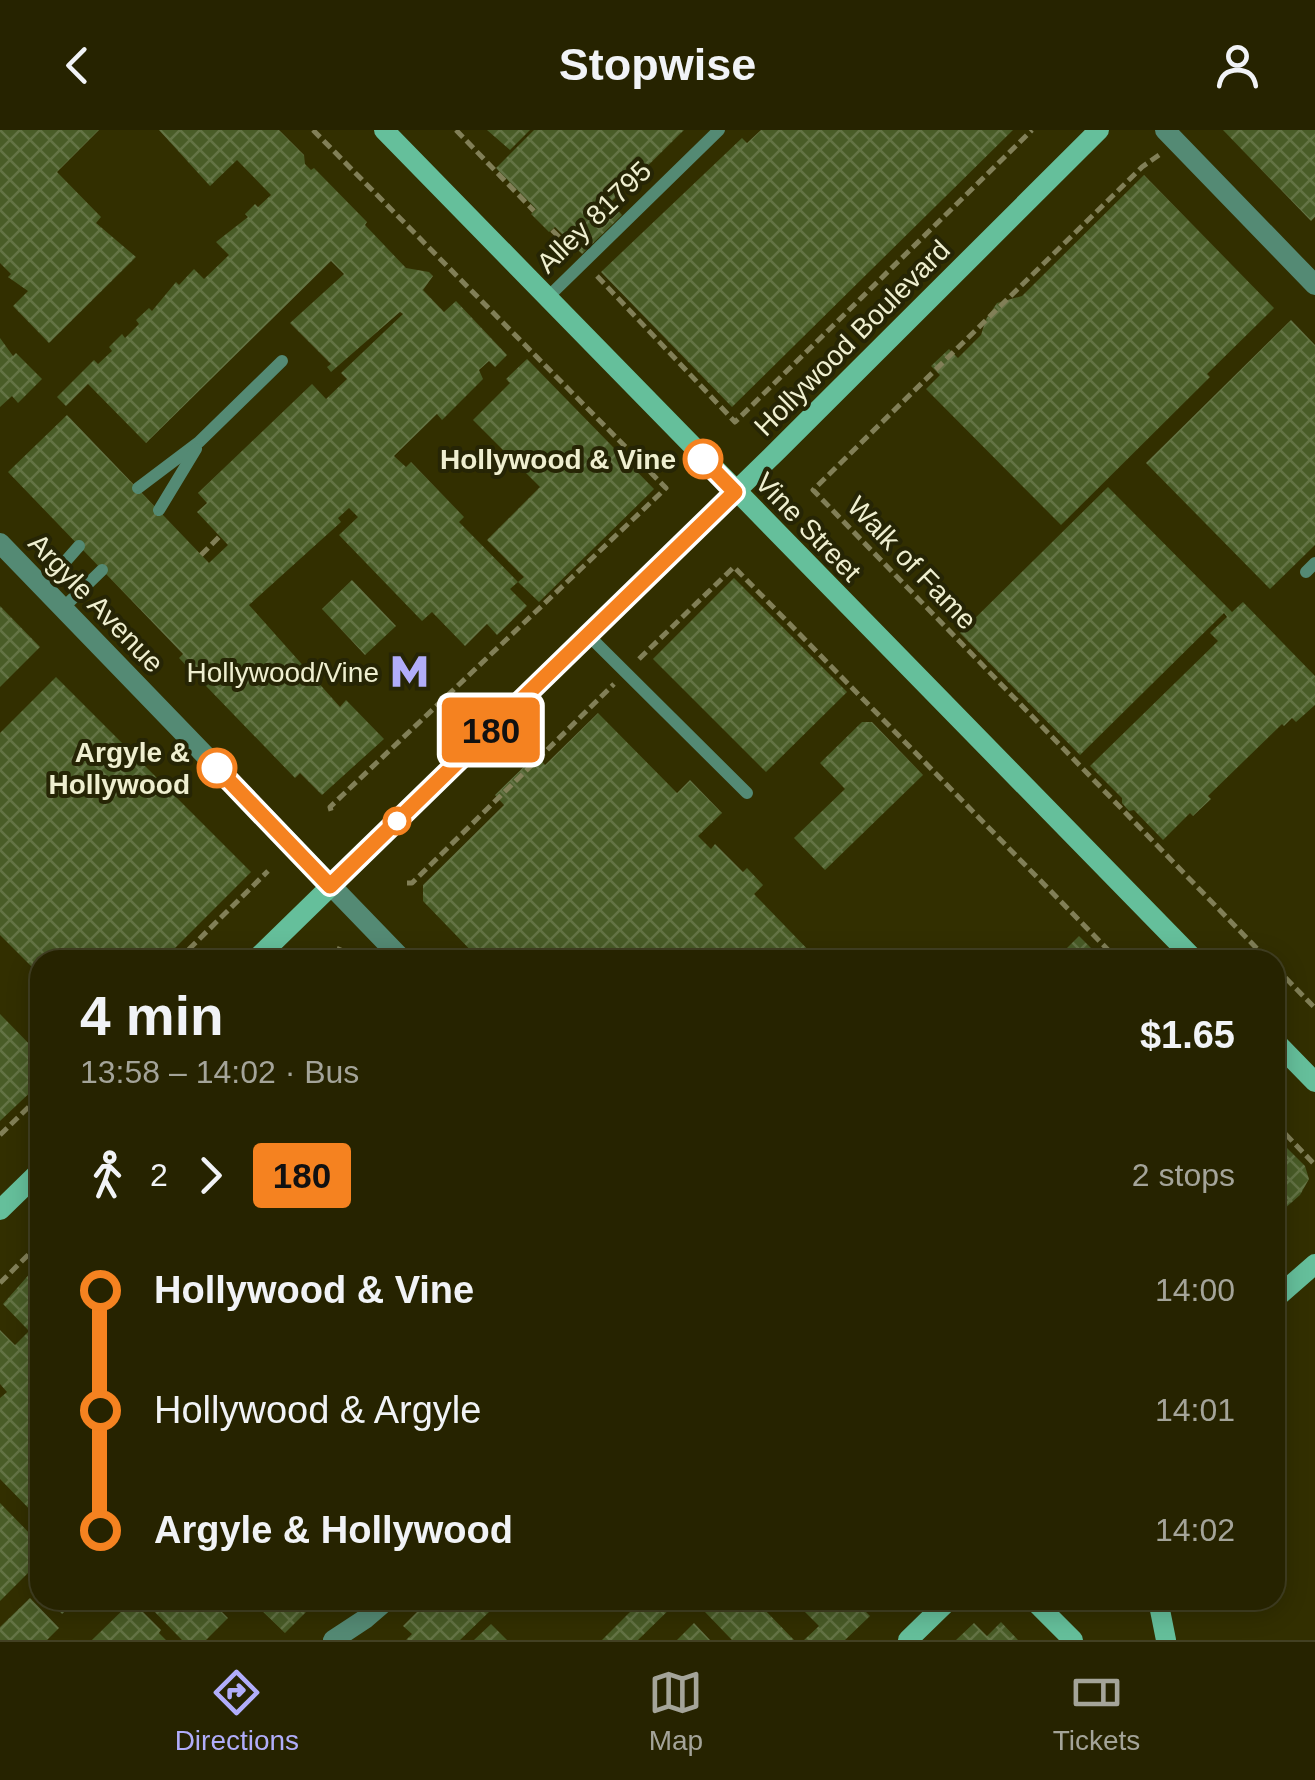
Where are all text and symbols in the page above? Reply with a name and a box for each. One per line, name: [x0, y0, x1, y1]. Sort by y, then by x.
icon: back: [50, 38, 105, 93]
icon: person: [1210, 38, 1265, 93]
text: Stopwise: [559, 39, 756, 90]
street label: Alley 81795: [531, 155, 657, 279]
street label: Hollywood Boulevard: [748, 234, 956, 442]
marker: Hollywood & Vine: [684, 440, 722, 478]
place label: Hollywood & Vine: [440, 444, 676, 475]
street label: Vine Street: [749, 467, 867, 588]
street label: Walk of Fame: [841, 490, 983, 636]
street label: Argyle Avenue: [22, 527, 170, 679]
metro station icon: Hollywood/Vine: [388, 651, 430, 693]
place label: Hollywood/Vine: [187, 657, 379, 688]
line badge: 180: [434, 698, 548, 762]
text: 180: [462, 711, 520, 750]
place label: Argyle & Hollywood: [48, 737, 190, 800]
marker: Argyle & Hollywood: [198, 749, 236, 787]
unlabelled marker: [384, 808, 410, 834]
text: 4 min: [80, 985, 224, 1047]
text: $1.65: [1140, 1014, 1235, 1056]
text: 13:58 – 14:02 · Bus: [80, 1054, 359, 1090]
icon: walk: [80, 1148, 135, 1203]
icon: forward: [183, 1148, 238, 1203]
text: 180: [273, 1156, 331, 1195]
text: 2: [150, 1157, 168, 1193]
text: 2 stops: [1132, 1157, 1235, 1193]
text: Hollywood & Vine: [154, 1269, 474, 1311]
text: 14:00: [1155, 1272, 1235, 1308]
text: Hollywood & Argyle: [154, 1389, 481, 1431]
text: 14:01: [1155, 1392, 1235, 1428]
text: Argyle & Hollywood: [154, 1509, 513, 1551]
text: 14:02: [1155, 1512, 1235, 1548]
tab: Directions: [175, 1665, 299, 1757]
tab: Map: [648, 1665, 703, 1757]
tab: Tickets: [1053, 1665, 1140, 1757]

